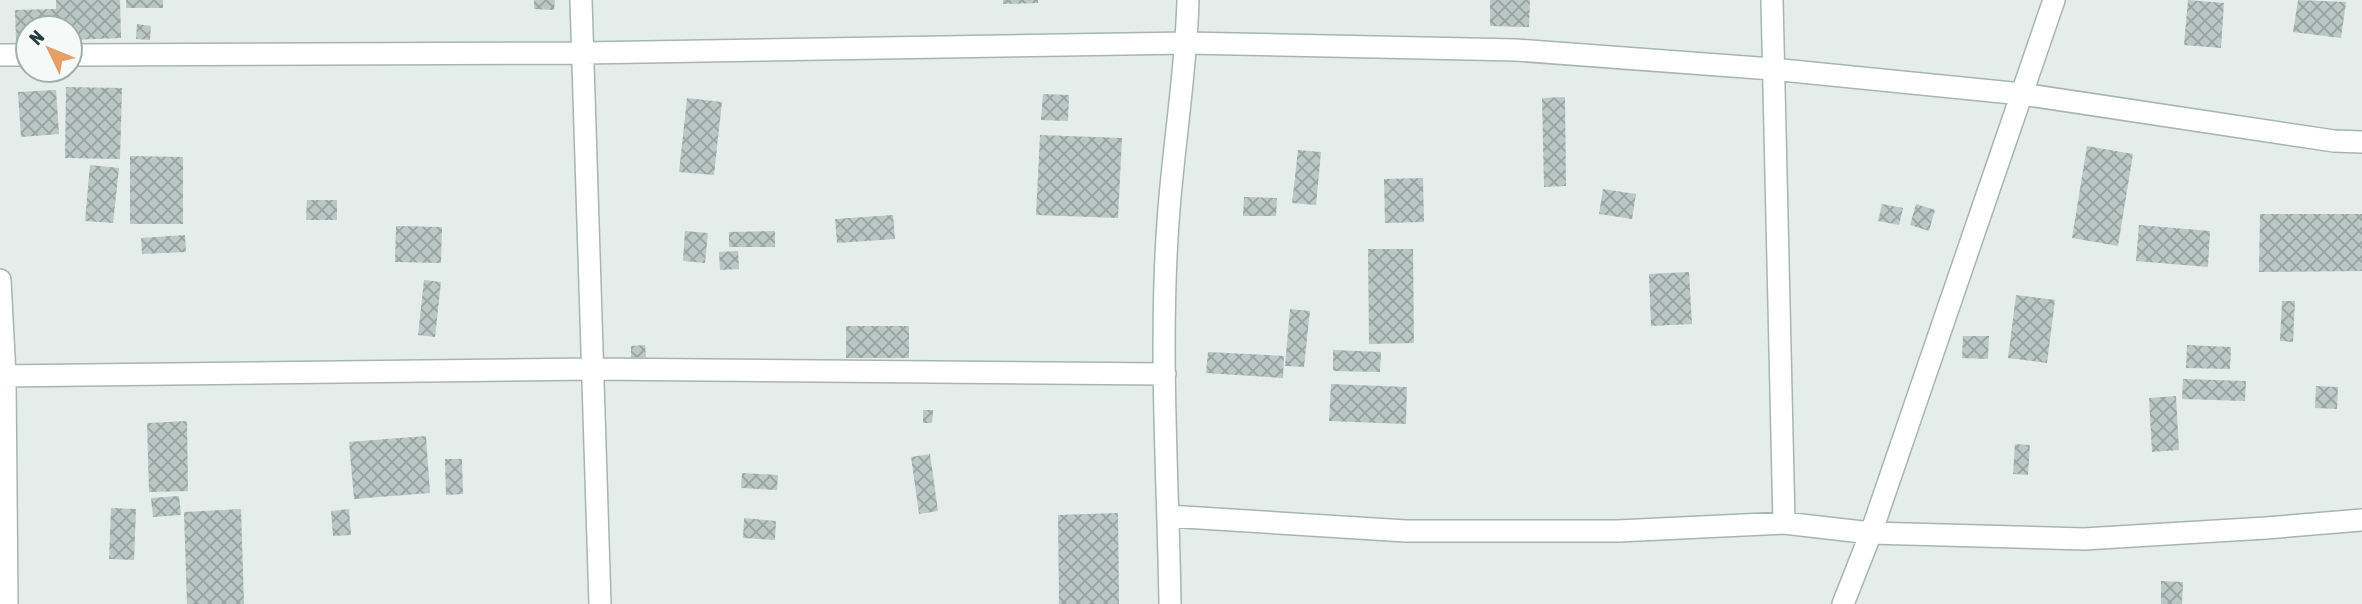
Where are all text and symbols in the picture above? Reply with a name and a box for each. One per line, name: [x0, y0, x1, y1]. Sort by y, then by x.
north arrow: [14, 14, 84, 84]
text: N: [25, 26, 48, 49]

